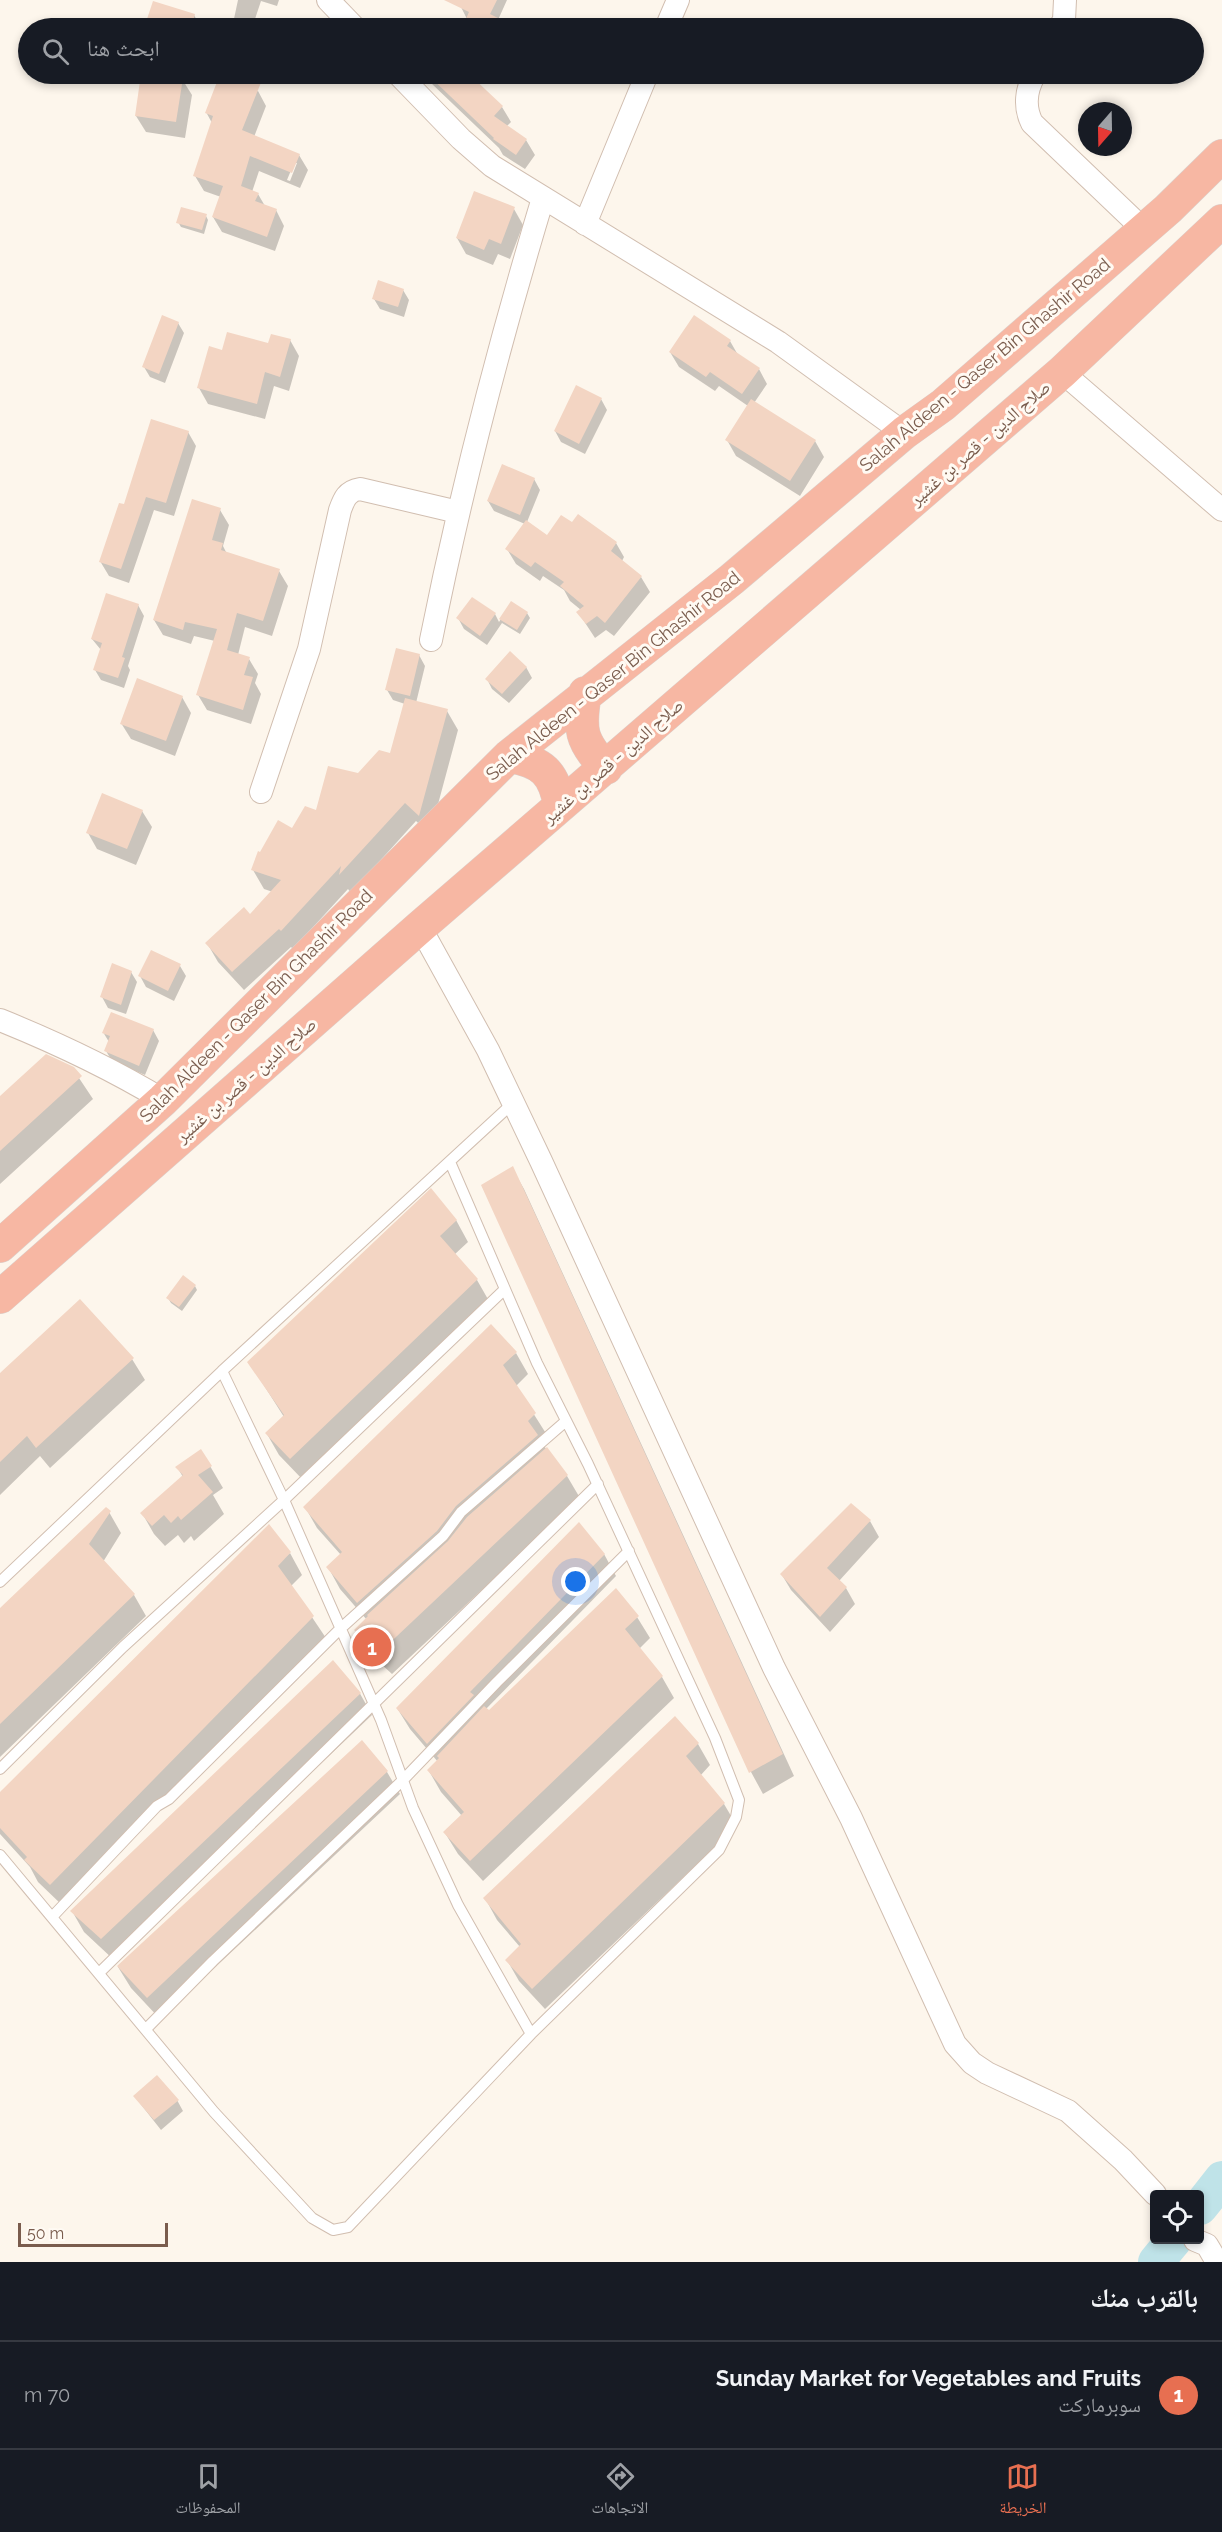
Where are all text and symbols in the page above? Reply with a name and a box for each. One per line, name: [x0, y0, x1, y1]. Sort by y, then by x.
search box: [18, 18, 1204, 84]
icon: search: [39, 35, 72, 68]
text: ابحث هنا: [87, 35, 160, 61]
north arrow: [1078, 102, 1132, 156]
street label: Salah Aldeen - Qaser Bin Ghashir Road: [855, 254, 1114, 476]
street label: صلاح الدين - قصر بن غشير: [904, 376, 1056, 512]
street label: Salah Aldeen - Qaser Bin Ghashir Road: [482, 567, 744, 785]
street label: صلاح الدين - قصر بن غشير: [537, 694, 689, 830]
street label: Salah Aldeen - Qaser Bin Ghashir Road: [135, 885, 376, 1126]
street label: صلاح الدين - قصر بن غشير: [170, 1013, 322, 1149]
your location: [561, 1567, 590, 1596]
pin: 1: [352, 1624, 392, 1670]
map controls: [1150, 2190, 1204, 2244]
button: locate: [1150, 2190, 1204, 2244]
scale bar: [18, 2220, 168, 2248]
text: 50 m: [27, 2224, 64, 2243]
text: بالقرب منك: [1090, 2283, 1198, 2313]
text: Sunday Market for Vegetables and Fruits: [716, 2365, 1141, 2391]
text: 70 m: [24, 2383, 70, 2407]
text: 1: [1174, 2383, 1183, 2407]
text: سوبرماركت: [1058, 2393, 1141, 2417]
tab: المحفوظات: [176, 2460, 241, 2523]
tab: الاتجاهات: [592, 2460, 648, 2523]
tab: الخريطة: [999, 2460, 1047, 2523]

